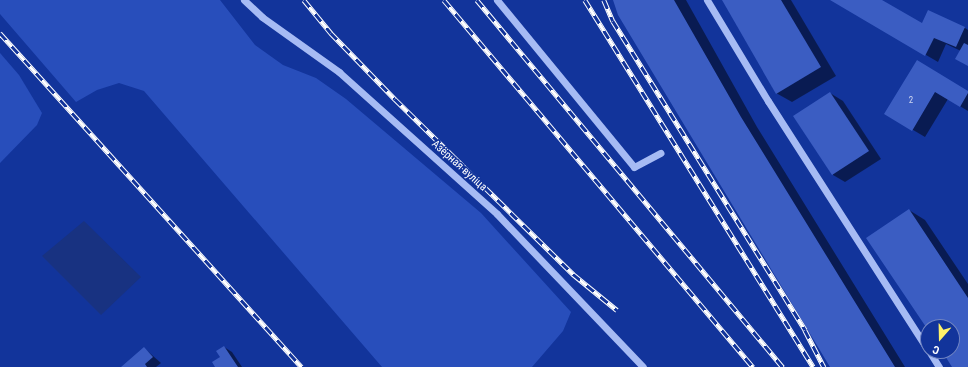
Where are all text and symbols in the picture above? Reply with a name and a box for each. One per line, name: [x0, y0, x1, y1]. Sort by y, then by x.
house number: 2: [909, 95, 913, 105]
street label: Азёрная вуліца: [429, 138, 489, 194]
north arrow: [920, 319, 960, 359]
text: С: [931, 343, 941, 357]

